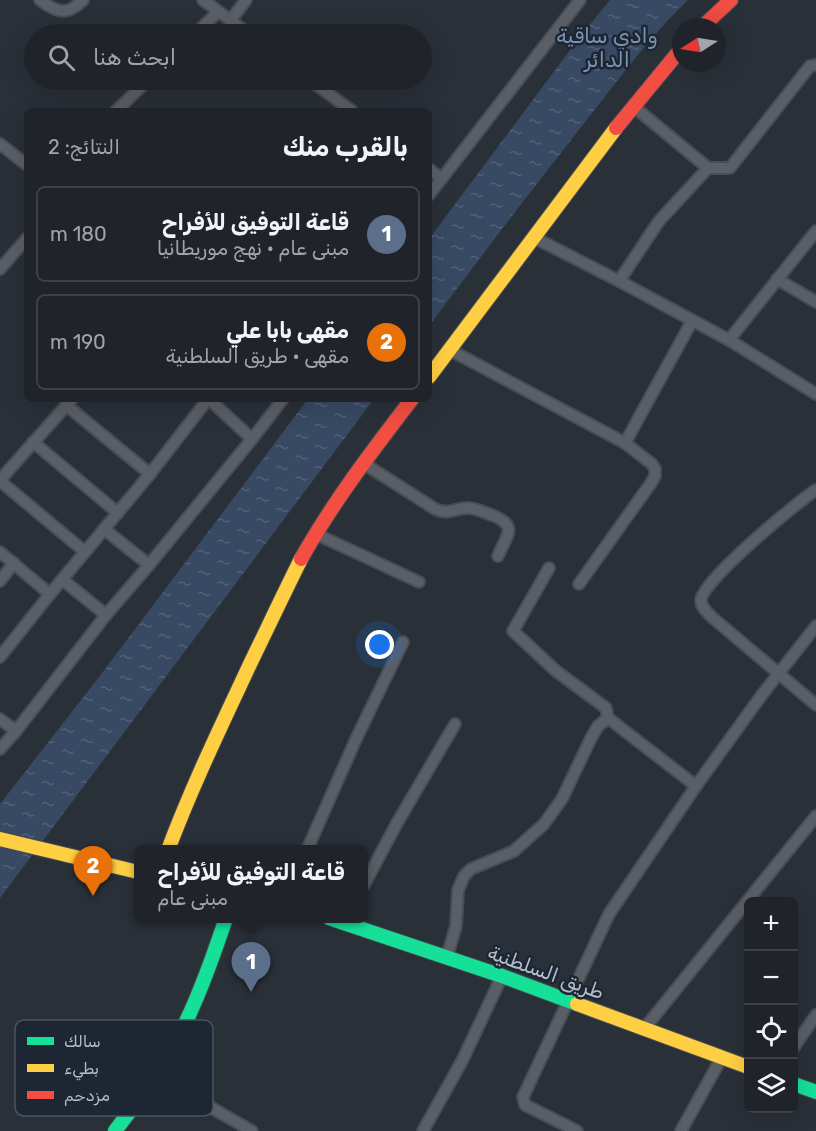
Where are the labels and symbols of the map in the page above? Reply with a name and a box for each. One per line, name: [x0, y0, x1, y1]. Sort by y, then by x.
north arrow: [672, 18, 726, 72]
water label: وادي ساقية الدائر: [556, 23, 658, 72]
your location: [365, 630, 394, 659]
pin: 2: [74, 846, 112, 896]
street label: طريق السلطنية: [484, 940, 608, 1004]
pin: 1: [232, 942, 270, 992]
legend: [15, 1020, 213, 1116]
text: سالك: [64, 1032, 101, 1051]
text: بطيء: [64, 1059, 99, 1081]
text: مزدحم: [64, 1086, 110, 1106]

